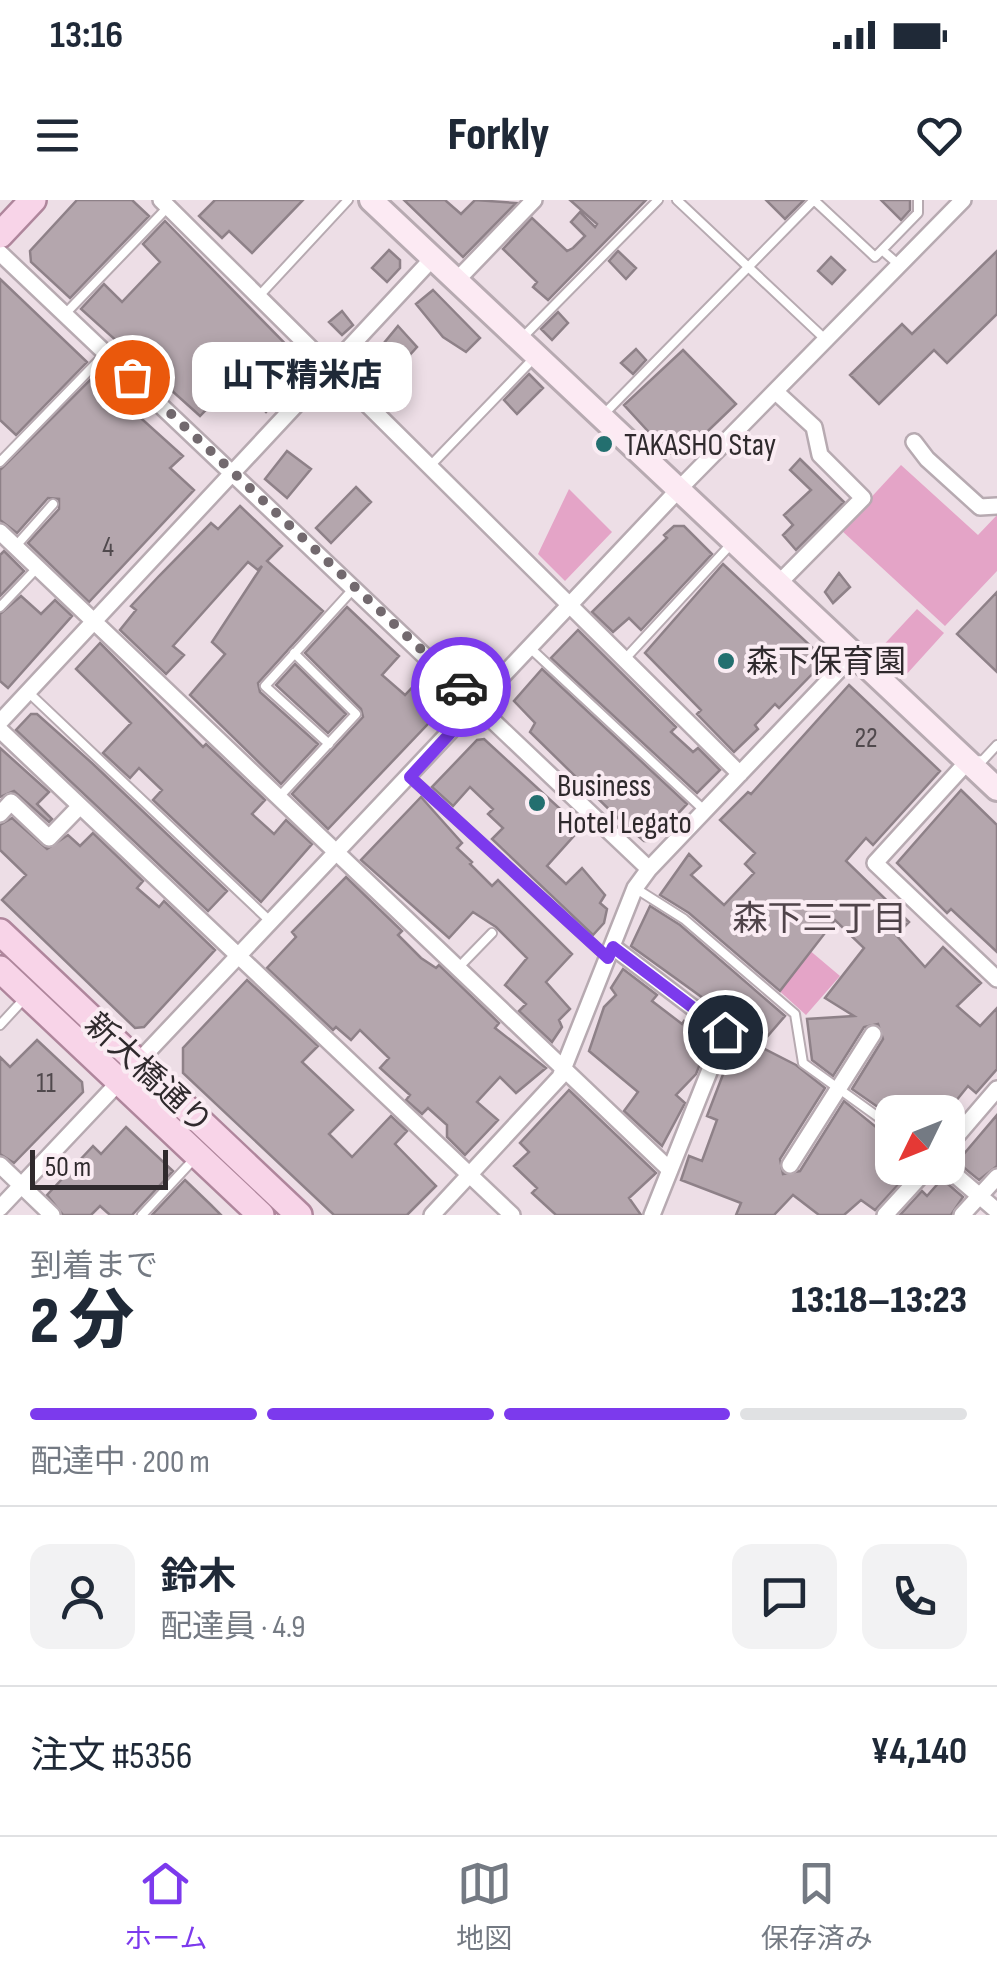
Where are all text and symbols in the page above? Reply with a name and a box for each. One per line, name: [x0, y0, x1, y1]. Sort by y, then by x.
text: 13:16: [50, 13, 123, 58]
icon: menu: [30, 108, 85, 163]
text: Forkly: [448, 108, 549, 163]
icon: heart: [912, 108, 967, 163]
pin: [90, 335, 175, 420]
callout: 山下精米店: [192, 342, 412, 412]
icon: bag: [105, 350, 160, 405]
text: 山下精米店: [222, 357, 382, 396]
place label: TAKASHO Stay: [624, 426, 776, 465]
marker: TAKASHO Stay: [593, 433, 615, 455]
house number: 4: [102, 531, 114, 564]
courier: [411, 637, 511, 737]
place label: 森下保育園: [746, 643, 906, 682]
marker: 森下保育園: [715, 650, 737, 672]
icon: car: [434, 660, 489, 715]
house number: 22: [854, 722, 878, 755]
place label: Business Hotel Legato: [557, 767, 692, 843]
marker: Business Hotel Legato: [526, 792, 548, 814]
district label: 森下三丁目: [732, 898, 908, 941]
pin: [683, 990, 768, 1075]
street label: 新大橋通り: [76, 1005, 220, 1143]
icon: home: [698, 1005, 753, 1060]
house number: 11: [36, 1067, 56, 1100]
north arrow: [875, 1095, 965, 1185]
map controls: [875, 1095, 965, 1185]
scale bar: [30, 1145, 168, 1190]
text: 50 m: [45, 1151, 91, 1184]
text: 到着まで: [30, 1247, 158, 1286]
text: 13:18–13:23: [791, 1278, 967, 1323]
text: 2 分: [30, 1284, 134, 1362]
text: 配達中 · 200 m: [30, 1443, 210, 1482]
button: person: [30, 1544, 135, 1649]
button: chat: [732, 1544, 837, 1649]
button: phone: [862, 1544, 967, 1649]
text: 鈴木: [160, 1555, 236, 1600]
text: 配達員 · 4.9: [160, 1608, 305, 1647]
text: ¥4,140: [870, 1729, 967, 1774]
text: 注文 #5356: [30, 1734, 192, 1779]
tab: ホーム: [124, 1856, 207, 1956]
tab: 地図: [456, 1856, 512, 1956]
tab: 保存済み: [761, 1856, 873, 1956]

